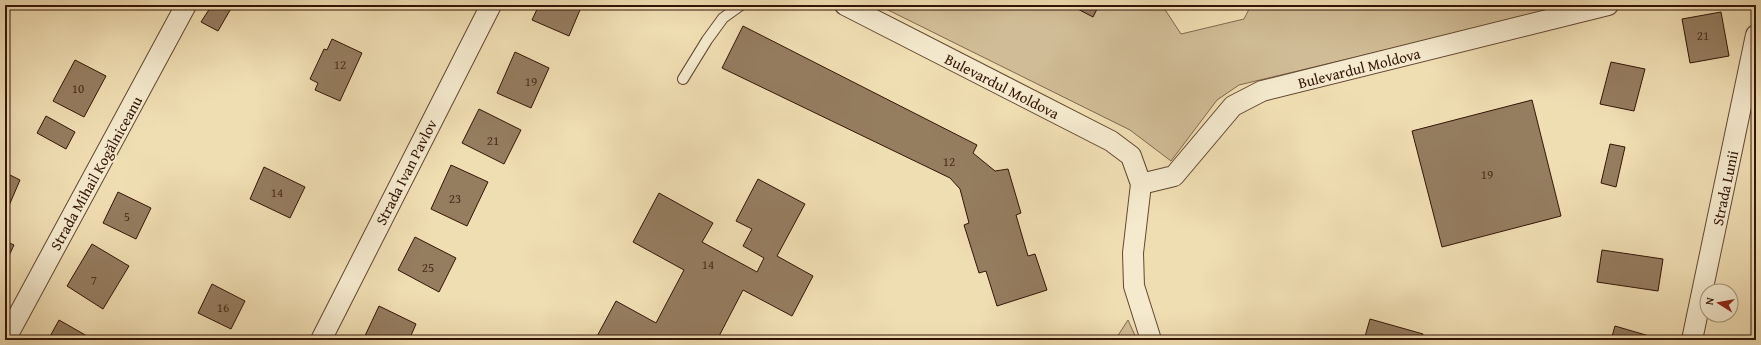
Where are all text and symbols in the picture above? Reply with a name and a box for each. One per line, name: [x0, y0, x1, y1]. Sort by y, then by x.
house number: 21: [1697, 26, 1709, 45]
street label: Bulevardul Moldova: [1296, 43, 1422, 93]
street label: Bulevardul Moldova: [941, 48, 1063, 124]
house number: 12: [334, 55, 346, 74]
house number: 19: [525, 72, 537, 91]
house number: 10: [72, 79, 84, 98]
street label: Strada Mihail Kogălniceanu: [45, 91, 148, 254]
street label: Strada Ivan Pavlov: [370, 115, 442, 229]
house number: 21: [487, 131, 499, 150]
street label: Strada Lunii: [1707, 148, 1743, 228]
house number: 12: [943, 152, 955, 171]
house number: 19: [1481, 165, 1493, 184]
house number: 14: [271, 183, 283, 202]
house number: 23: [449, 189, 461, 208]
house number: 5: [124, 207, 130, 226]
house number: 14: [702, 255, 714, 274]
house number: 25: [422, 258, 434, 277]
house number: 7: [91, 271, 97, 290]
north arrow: [1699, 283, 1739, 323]
text: N: [1701, 295, 1718, 306]
house number: 16: [217, 298, 229, 317]

